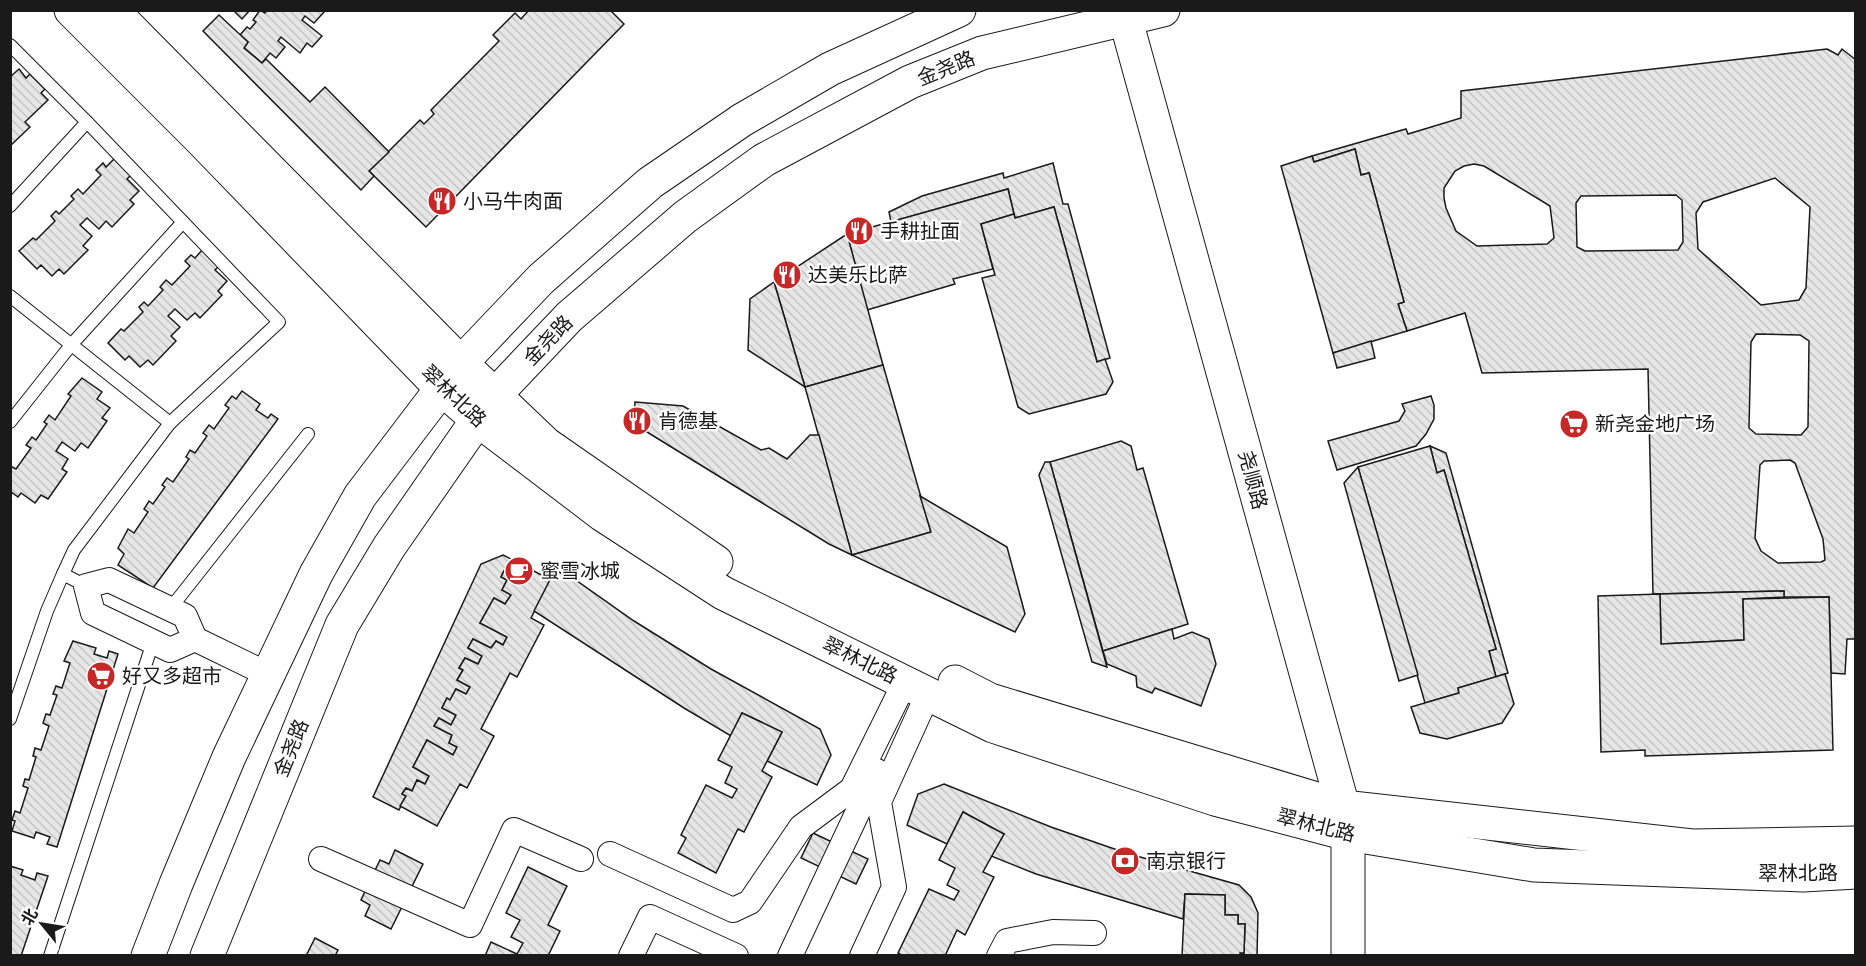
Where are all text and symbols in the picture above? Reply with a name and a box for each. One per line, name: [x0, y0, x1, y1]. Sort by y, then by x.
street label: 金尧路: [913, 44, 979, 92]
restaurant icon: 小马牛肉面: [426, 185, 458, 217]
place label: 小马牛肉面: [463, 187, 563, 215]
restaurant icon: 手耕扯面: [843, 215, 875, 247]
place label: 手耕扯面: [880, 217, 960, 245]
restaurant icon: 达美乐比萨: [771, 259, 803, 291]
place label: 达美乐比萨: [808, 261, 908, 289]
street label: 金尧路: [517, 309, 579, 371]
street label: 翠林北路: [415, 358, 493, 434]
restaurant icon: 肯德基: [621, 405, 653, 437]
place label: 肯德基: [658, 407, 718, 435]
supermarket icon: 新尧金地广场: [1558, 408, 1590, 440]
place label: 新尧金地广场: [1595, 410, 1715, 438]
street label: 尧顺路: [1232, 447, 1274, 513]
cafe icon: 蜜雪冰城: [503, 555, 535, 587]
place label: 蜜雪冰城: [540, 557, 620, 585]
street label: 翠林北路: [818, 630, 902, 690]
supermarket icon: 好又多超市: [85, 660, 117, 692]
place label: 好又多超市: [122, 662, 222, 690]
street label: 金尧路: [267, 715, 315, 781]
street label: 翠林北路: [1274, 802, 1358, 848]
bank icon: 南京银行: [1109, 845, 1141, 877]
place label: 南京银行: [1146, 847, 1226, 875]
street label: 翠林北路: [1758, 859, 1838, 887]
north arrow: [12, 894, 72, 954]
text: 北: [15, 904, 43, 929]

